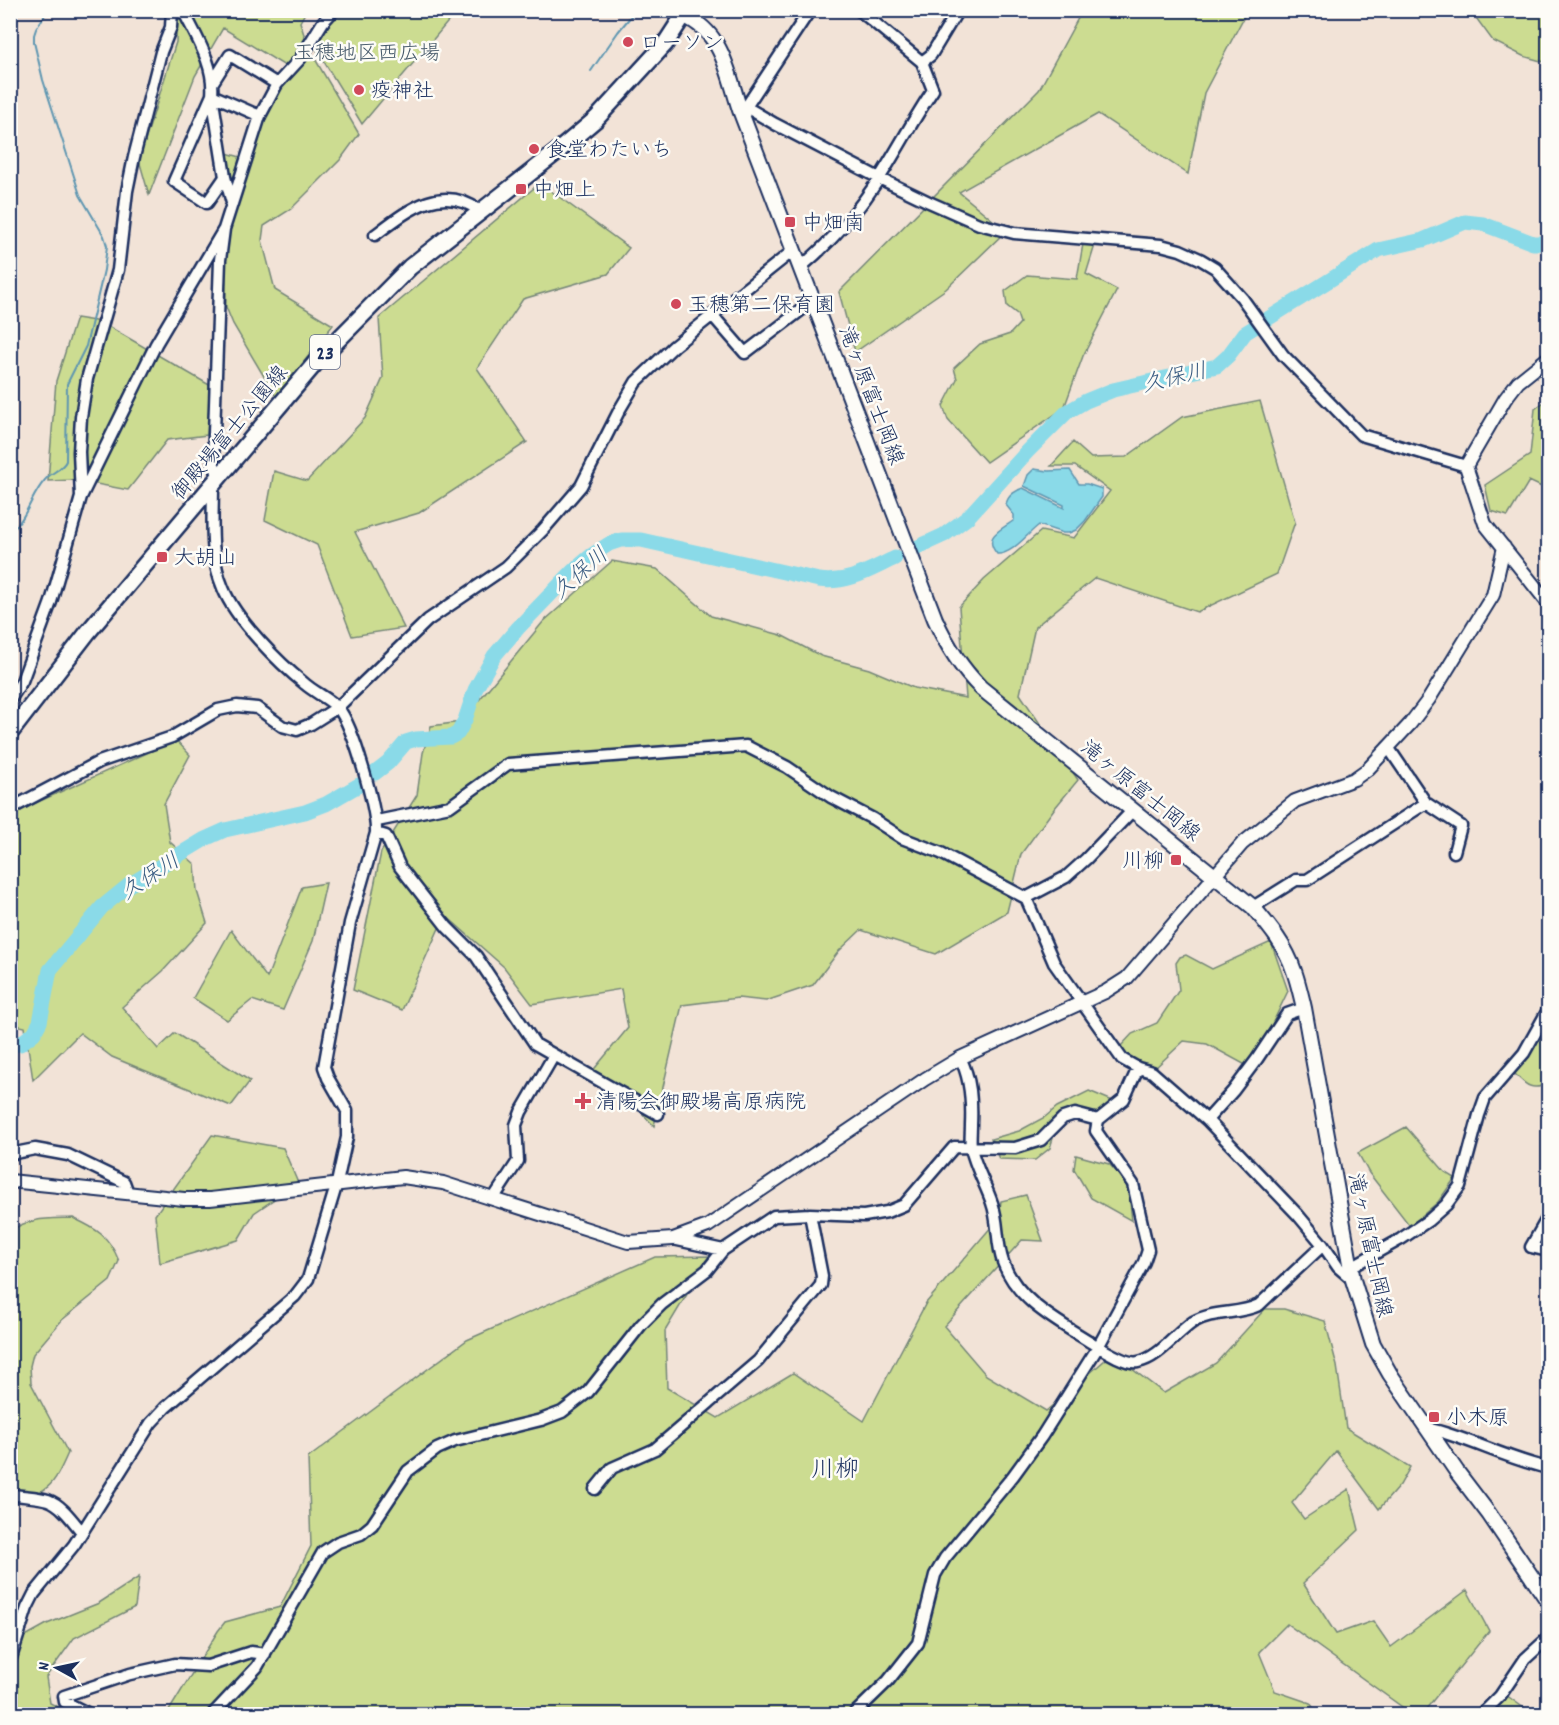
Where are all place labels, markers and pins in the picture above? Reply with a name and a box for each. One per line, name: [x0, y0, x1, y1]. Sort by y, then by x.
place label: ローソン: [640, 30, 724, 60]
marker: ローソン: [621, 35, 635, 49]
place label: 疫神社: [371, 78, 434, 108]
marker: 疫神社: [352, 83, 366, 97]
place label: 食堂わたいち: [546, 137, 672, 167]
marker: 食堂わたいち: [527, 142, 541, 156]
place label: 中畑上: [533, 177, 596, 207]
marker: 中畑上: [514, 182, 528, 196]
place label: 中畑南: [802, 210, 865, 240]
marker: 中畑南: [783, 215, 797, 229]
place label: 玉穂第二保育園: [688, 292, 835, 322]
marker: 玉穂第二保育園: [669, 297, 683, 311]
place label: 大胡山: [174, 545, 237, 575]
marker: 大胡山: [155, 550, 169, 564]
place label: 川柳: [1122, 848, 1164, 878]
marker: 川柳: [1169, 853, 1183, 867]
place label: 清陽会御殿場高原病院: [596, 1089, 806, 1119]
marker: 清陽会御殿場高原病院: [574, 1092, 592, 1110]
place label: 小木原: [1446, 1405, 1509, 1435]
marker: 小木原: [1427, 1410, 1441, 1424]

